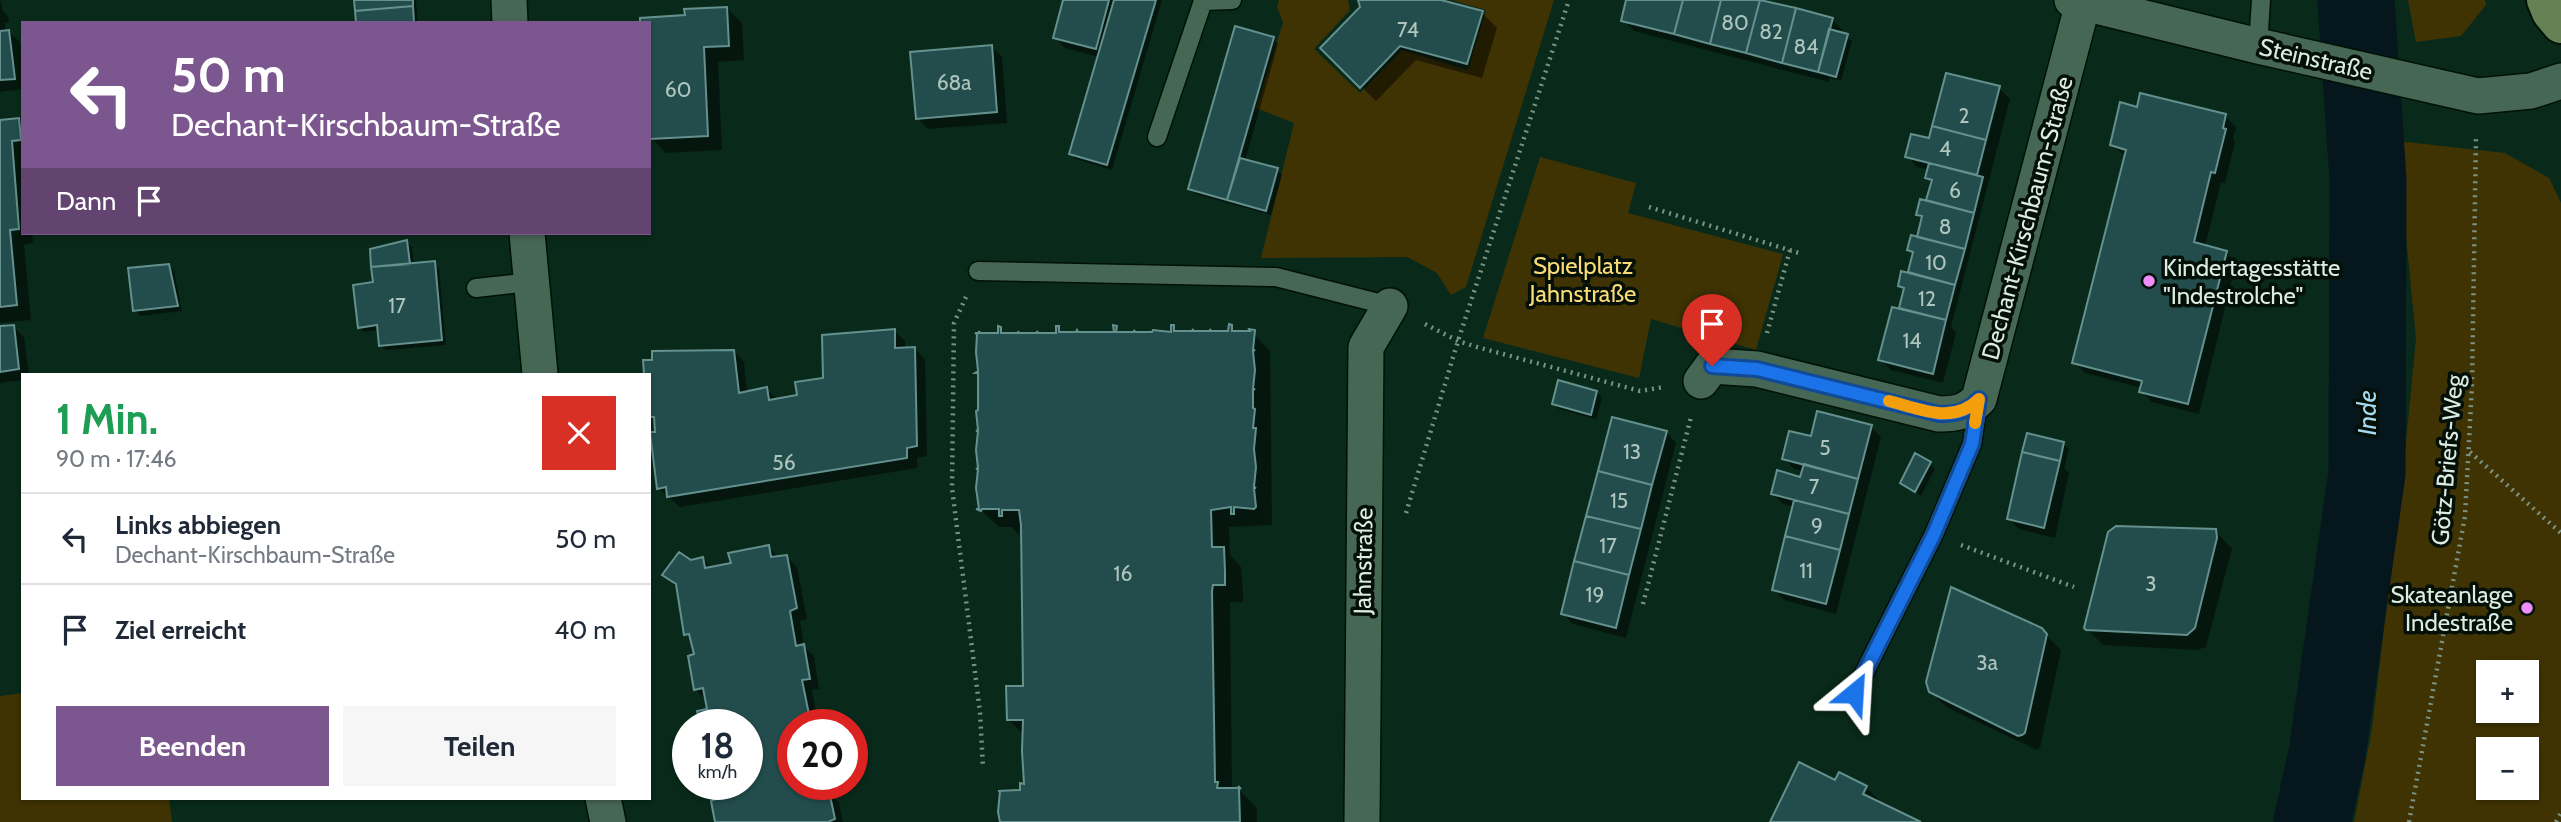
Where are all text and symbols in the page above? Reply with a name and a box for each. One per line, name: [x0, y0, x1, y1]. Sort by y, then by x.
house number: 80: [1721, 10, 1749, 35]
house number: 74: [1397, 17, 1419, 42]
house number: 82: [1759, 19, 1783, 44]
street label: Steinstraße: [2257, 32, 2375, 86]
house number: 84: [1794, 34, 1818, 59]
text: 50 m: [171, 45, 286, 104]
icon: left: [56, 49, 147, 140]
house number: 68a: [937, 70, 971, 95]
street label: Dechant-Kirschbaum-Straße: [1975, 73, 2079, 363]
house number: 60: [665, 77, 691, 102]
house number: 2: [1958, 103, 1970, 128]
text: Dechant-Kirschbaum-Straße: [171, 105, 561, 144]
house number: 4: [1939, 136, 1951, 161]
house number: 6: [1949, 178, 1961, 203]
icon: arrive: [130, 182, 168, 220]
text: Dann: [56, 185, 116, 217]
house number: 8: [1939, 214, 1951, 239]
house number: 10: [1925, 250, 1947, 275]
park label: Spielplatz Jahnstraße: [1529, 251, 1636, 308]
place label: Kindertagesstätte "Indestrolche": [2163, 253, 2340, 310]
marker: Kindertagesstätte "Indestrolche": [2141, 273, 2157, 289]
house number: 12: [1918, 286, 1936, 311]
house number: 17: [388, 293, 406, 318]
pin: [1682, 294, 1742, 366]
icon: arrive: [1693, 305, 1731, 343]
house number: 14: [1903, 328, 1921, 353]
street label: Götz-Briefs-Weg: [2425, 372, 2469, 547]
water label: Inde: [2351, 390, 2383, 436]
text: 1 Min.: [56, 393, 158, 445]
button: close: [542, 396, 616, 470]
house number: 5: [1819, 435, 1831, 460]
house number: 13: [1623, 439, 1641, 464]
text: 90 m · 17:46: [56, 445, 177, 473]
house number: 56: [772, 450, 796, 475]
house number: 7: [1809, 474, 1820, 499]
house number: 15: [1610, 488, 1628, 513]
street label: Jahnstraße: [1348, 507, 1378, 616]
text: Links abbiegen: [115, 509, 281, 541]
house number: 9: [1811, 513, 1823, 538]
icon: left: [56, 520, 94, 558]
text: 50 m: [555, 523, 616, 555]
house number: 17: [1599, 533, 1617, 558]
text: Dechant-Kirschbaum-Straße: [115, 541, 395, 569]
house number: 11: [1799, 558, 1813, 583]
house number: 16: [1114, 561, 1132, 586]
house number: 3: [2145, 571, 2157, 596]
place label: Skateanlage Indestraße: [2391, 580, 2513, 637]
house number: 19: [1586, 582, 1604, 607]
marker: Skateanlage Indestraße: [2519, 600, 2535, 616]
icon: arrive: [56, 611, 94, 649]
text: Ziel erreicht: [115, 614, 246, 646]
text: 40 m: [554, 614, 616, 646]
house number: 3a: [1976, 650, 1998, 675]
position arrow: [1817, 656, 1891, 730]
map controls: [2476, 660, 2539, 800]
button: +: [2476, 660, 2539, 723]
button: Beenden: [56, 706, 329, 786]
button: Teilen: [343, 706, 616, 786]
speed limit sign: 20: [777, 709, 868, 800]
text: 18: [700, 724, 735, 767]
button: −: [2476, 737, 2539, 800]
text: km/h: [698, 761, 737, 783]

